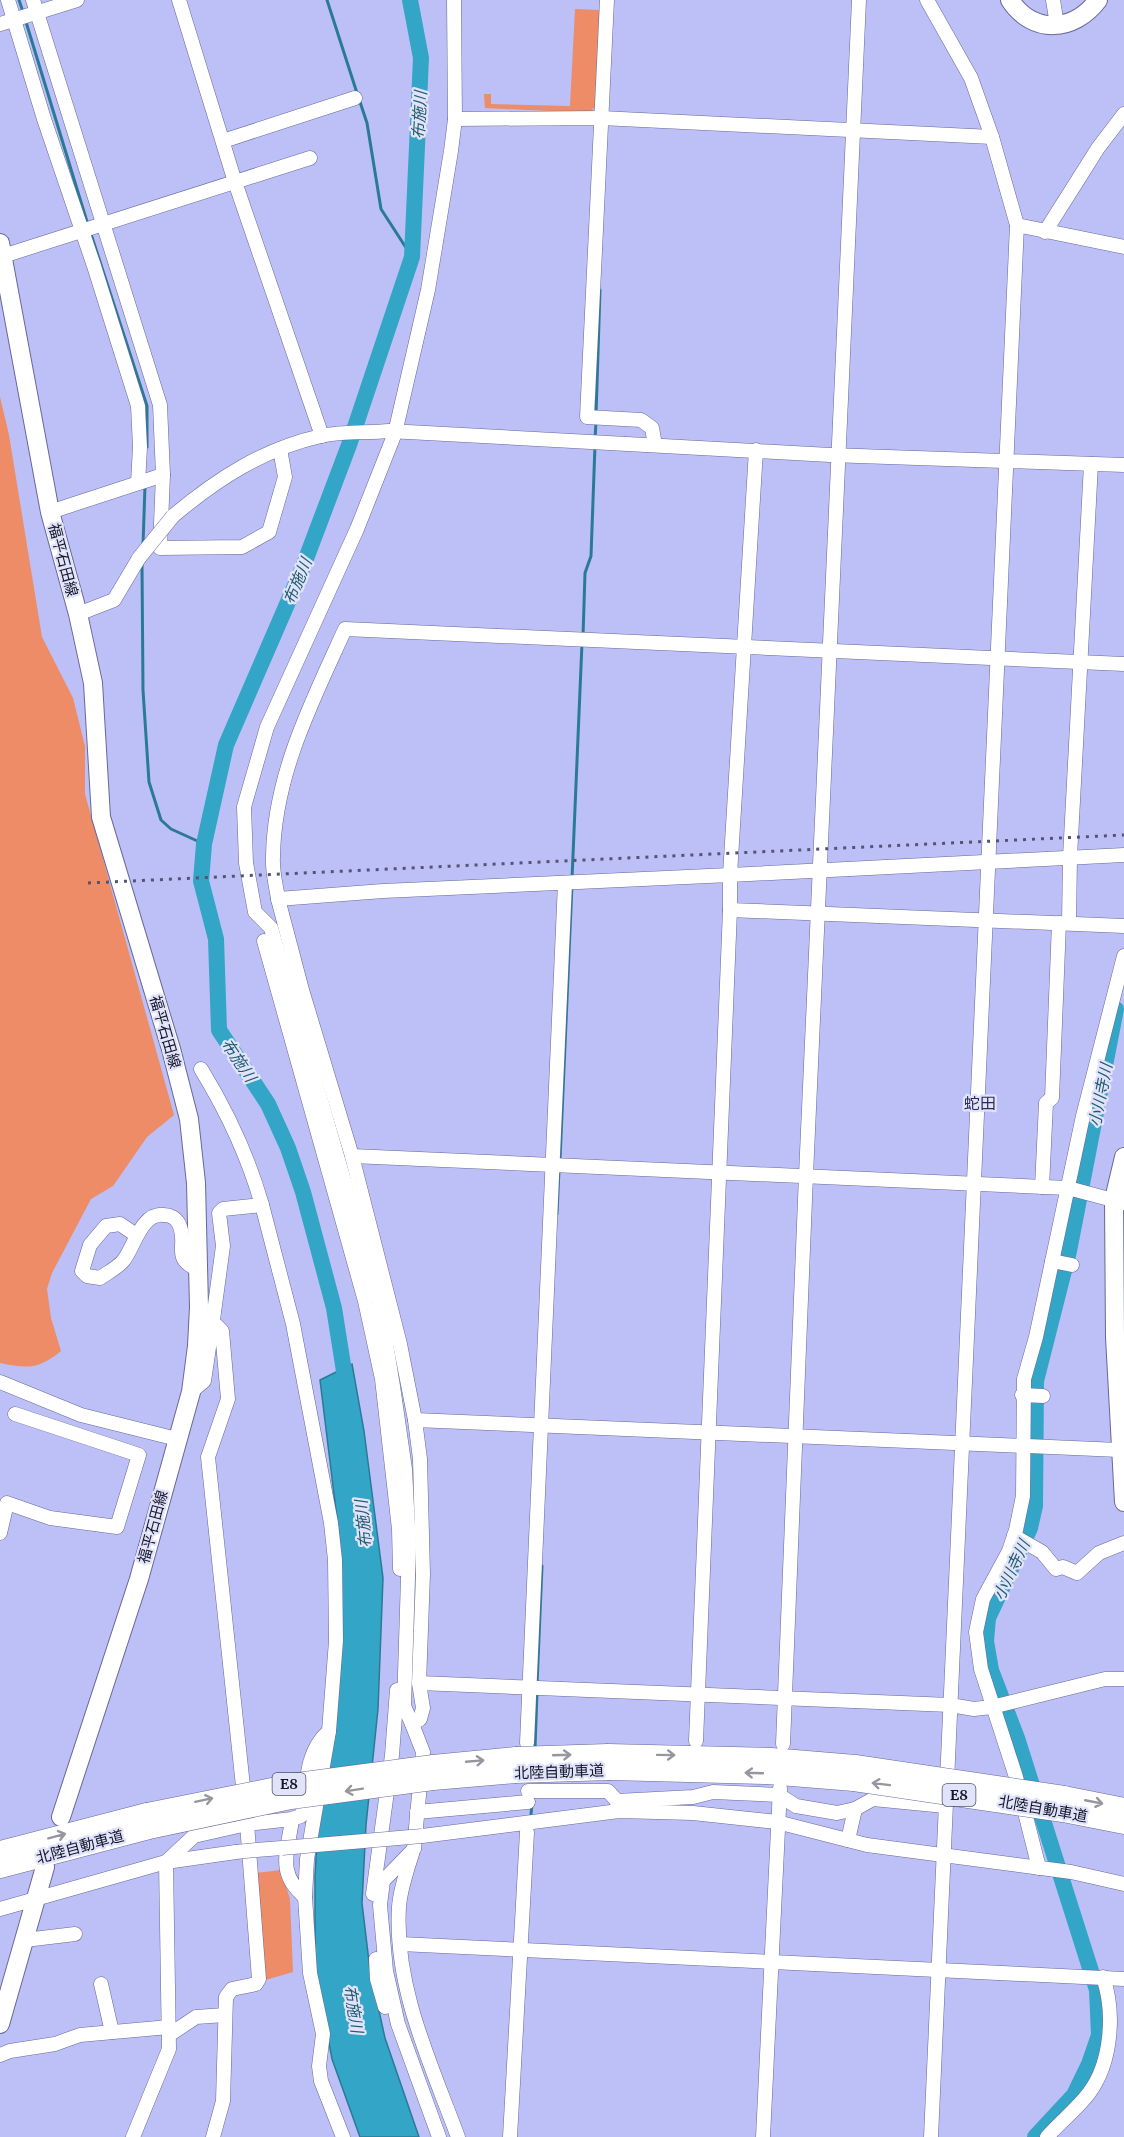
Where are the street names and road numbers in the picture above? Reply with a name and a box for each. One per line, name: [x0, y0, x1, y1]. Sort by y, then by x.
street label: 福平石田線: [45, 521, 82, 599]
street label: 福平石田線: [146, 993, 185, 1071]
street label: 福平石田線: [134, 1488, 171, 1566]
street label: 北陸自動車道: [514, 1760, 604, 1783]
road number: E8: [272, 1773, 306, 1795]
road number: E8: [942, 1784, 976, 1806]
street label: 北陸自動車道: [997, 1791, 1089, 1826]
street label: 北陸自動車道: [34, 1826, 126, 1867]

